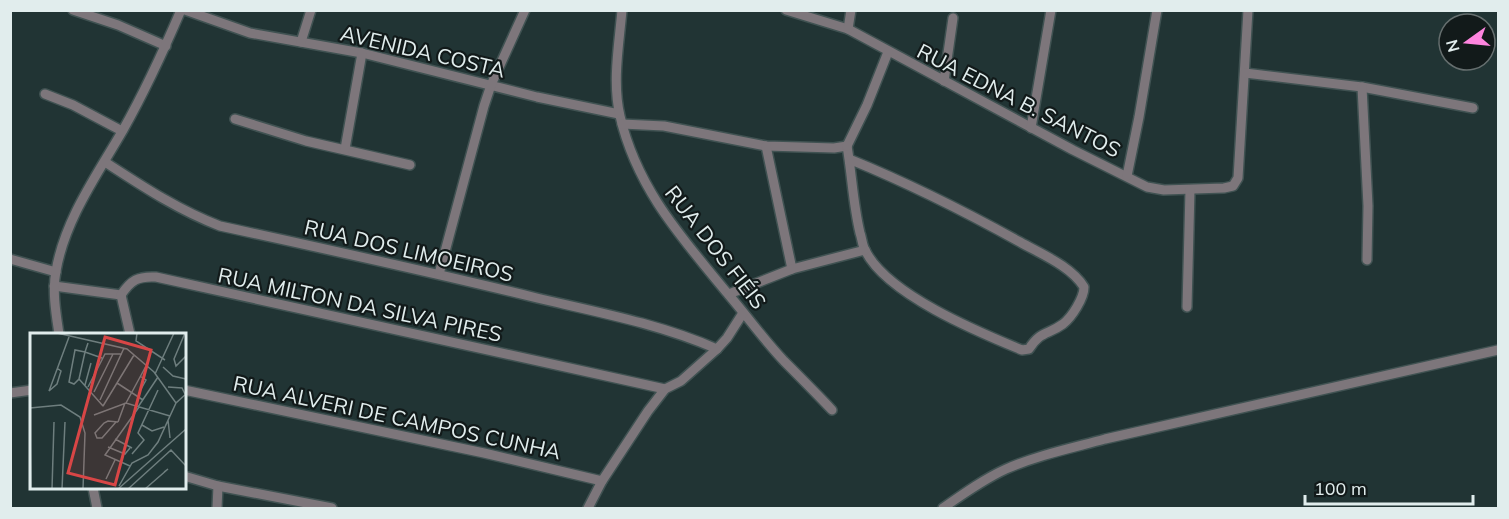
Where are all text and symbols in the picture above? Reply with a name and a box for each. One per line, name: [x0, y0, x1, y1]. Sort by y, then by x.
north arrow: [1437, 12, 1497, 72]
street label: AVENIDA COSTA: [338, 19, 508, 83]
street label: RUA EDNA B. SANTOS: [913, 37, 1125, 163]
text: N: [1441, 37, 1464, 54]
street label: RUA DOS FIÉIS: [660, 180, 772, 314]
street label: RUA DOS LIMOEIROS: [302, 213, 516, 287]
street label: RUA MILTON DA SILVA PIRES: [216, 261, 504, 347]
inset map: [30, 333, 186, 489]
street label: RUA ALVERI DE CAMPOS CUNHA: [231, 370, 564, 465]
scale bar: [1305, 468, 1473, 506]
text: 100 m: [1314, 477, 1367, 500]

